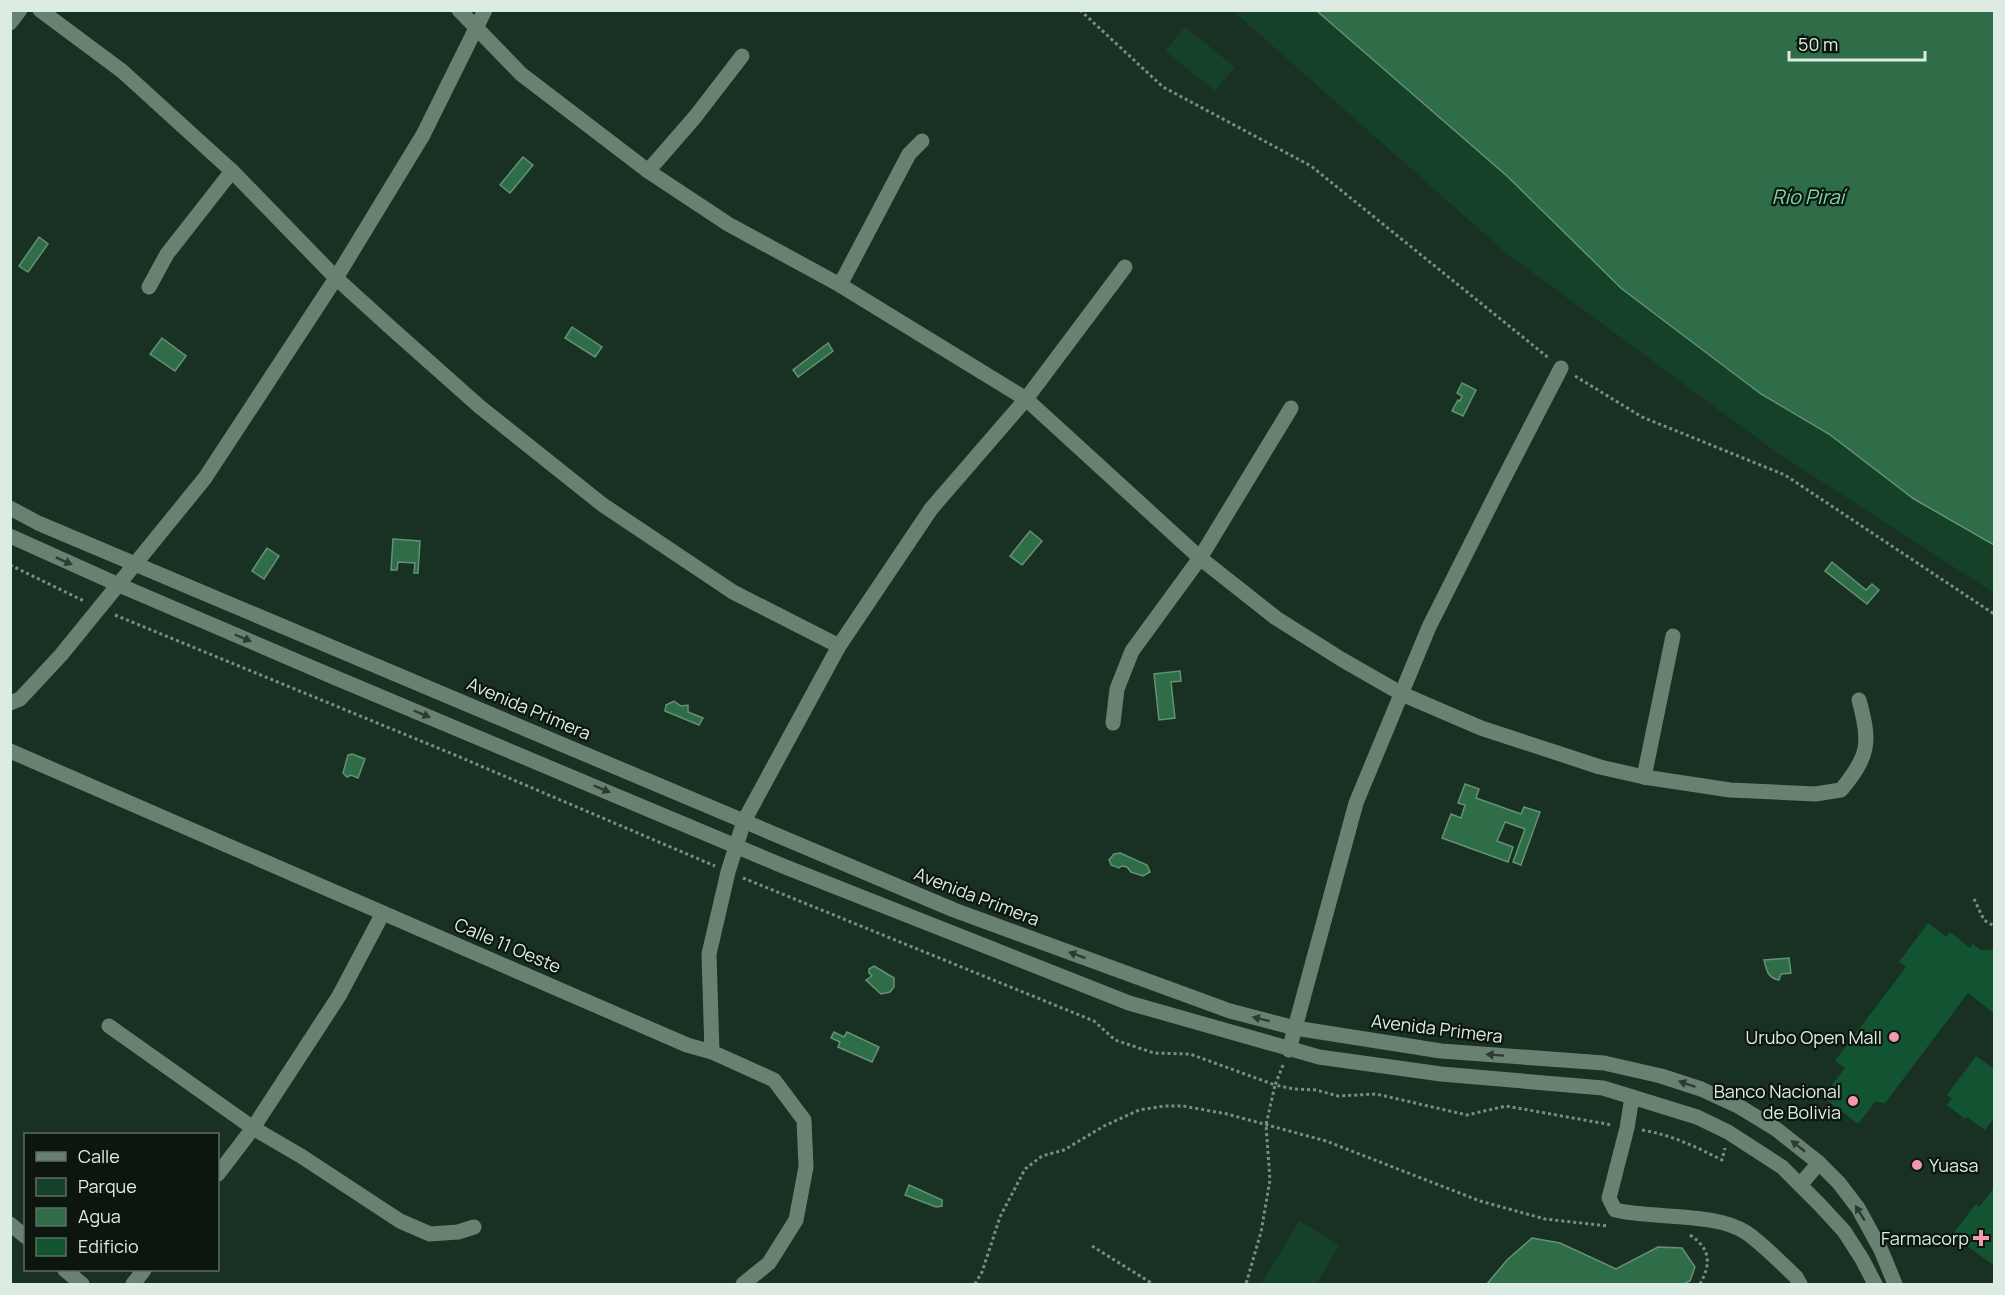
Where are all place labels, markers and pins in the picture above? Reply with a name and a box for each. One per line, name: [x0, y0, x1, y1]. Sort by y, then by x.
place label: Urubo Open Mall: [1746, 1025, 1882, 1049]
marker: Urubo Open Mall: [1887, 1030, 1901, 1044]
place label: Banco Nacional de Bolivia: [1714, 1079, 1841, 1124]
marker: Banco Nacional de Bolivia: [1846, 1094, 1860, 1108]
place label: Yuasa: [1929, 1153, 1978, 1177]
marker: Yuasa: [1910, 1158, 1924, 1172]
place label: Farmacorp: [1881, 1226, 1969, 1250]
marker: Farmacorp: [1974, 1231, 1988, 1245]

